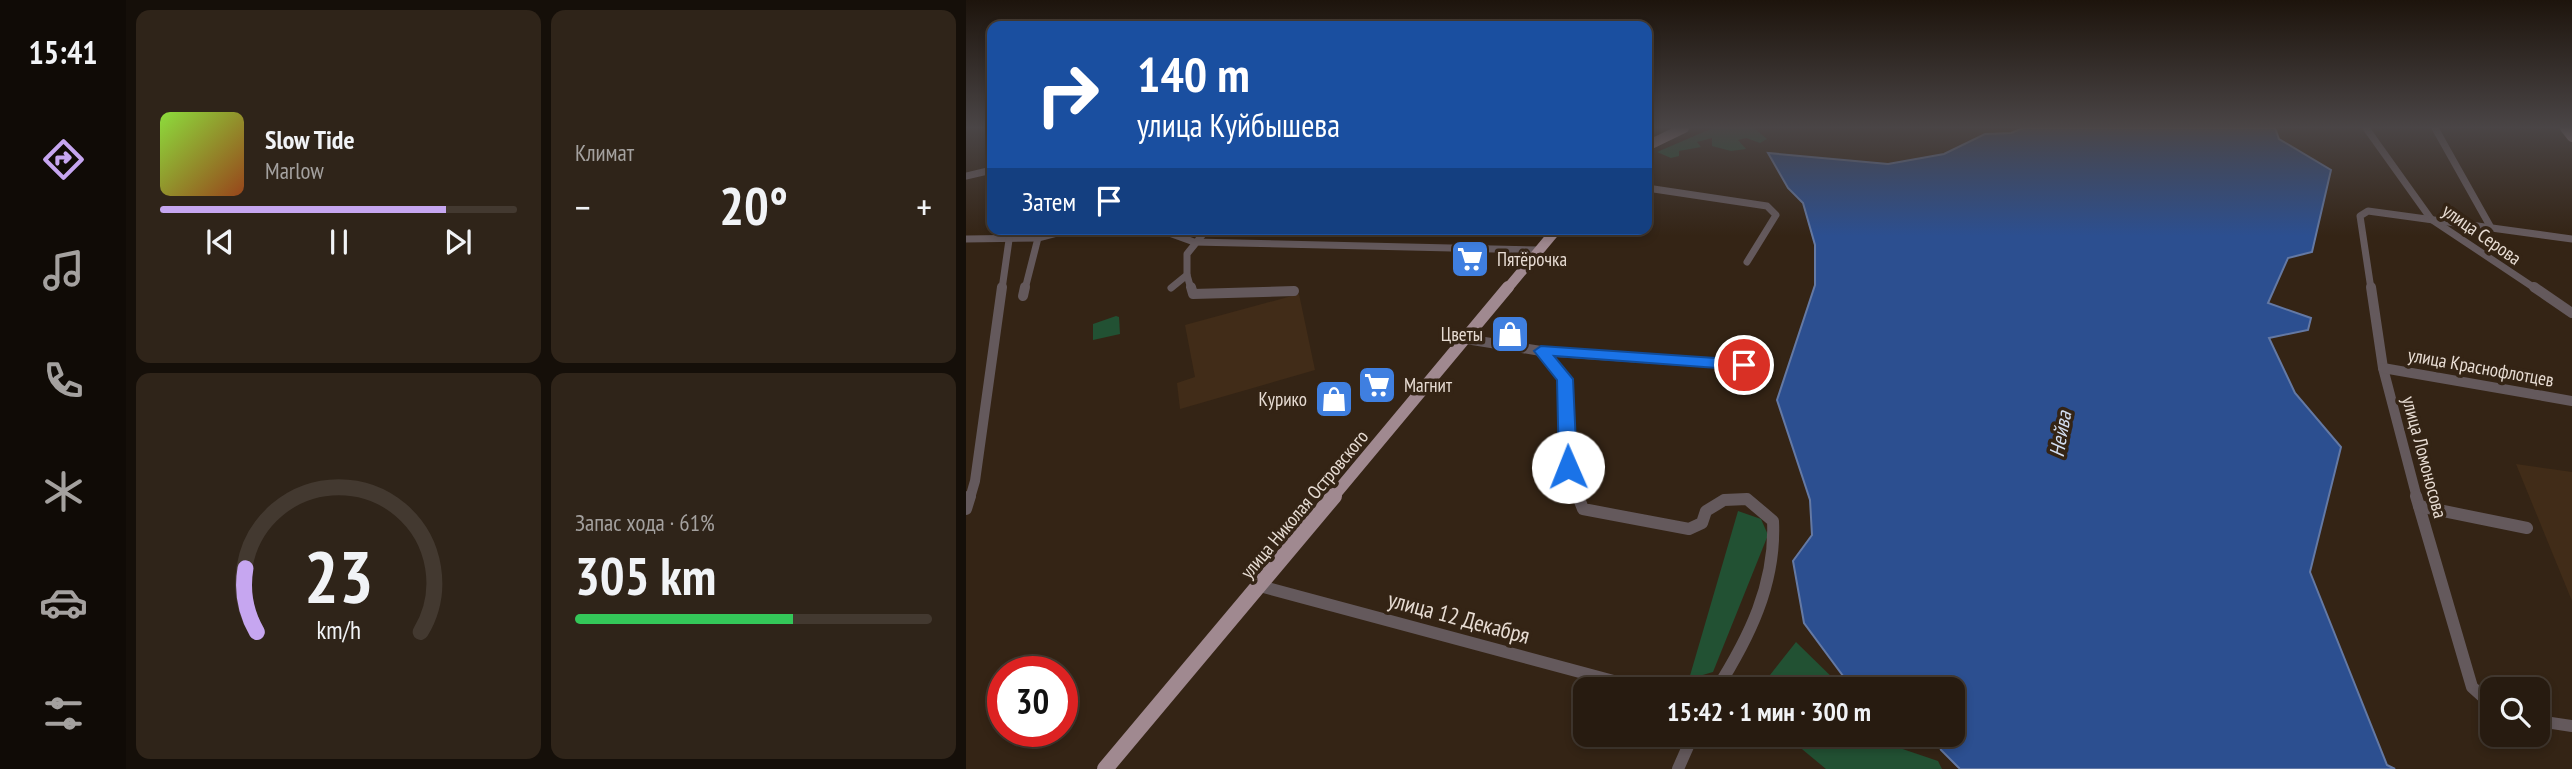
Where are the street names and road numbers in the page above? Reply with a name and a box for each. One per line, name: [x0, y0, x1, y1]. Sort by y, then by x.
street label: улица Серова: [2438, 198, 2526, 270]
street label: улица Краснофлотцев: [2406, 342, 2556, 392]
street label: улица Ломоносова: [2397, 393, 2453, 521]
street label: улица Николая Островского: [1235, 425, 1373, 583]
street label: улица 12 Декабря: [1385, 584, 1533, 650]

